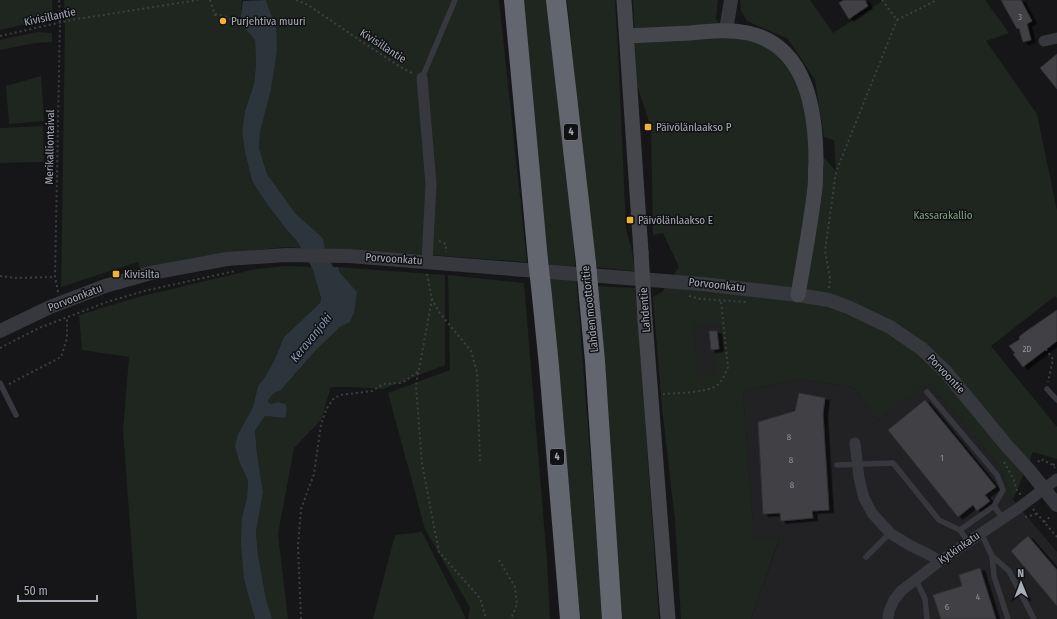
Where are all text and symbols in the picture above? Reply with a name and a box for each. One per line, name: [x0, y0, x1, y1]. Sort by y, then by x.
street label: Kivisillantie: [23, 5, 77, 29]
house number: 3: [1018, 12, 1022, 22]
place label: Purjehtiva muuri: [231, 15, 306, 28]
marker: Purjehtiva muuri: [218, 16, 228, 26]
street label: Kivisillantie: [357, 26, 409, 66]
street label: Merikalliontaival: [43, 109, 57, 185]
place label: Päivölänlaakso P: [656, 121, 732, 134]
marker: Päivölänlaakso P: [643, 122, 653, 132]
road number: 4: [564, 124, 578, 140]
park label: Kassarakallio: [913, 209, 973, 222]
place label: Päivölänlaakso E: [638, 214, 713, 227]
marker: Päivölänlaakso E: [625, 215, 635, 225]
street label: Porvoonkatu: [365, 251, 423, 267]
street label: Lahden moottoritie: [579, 265, 601, 353]
place label: Kivisilta: [124, 268, 160, 281]
marker: Kivisilta: [111, 269, 121, 279]
street label: Porvoonkatu: [688, 276, 746, 294]
street label: Porvoonkatu: [46, 282, 104, 314]
street label: Lahdentie: [637, 287, 653, 333]
water label: Keravanjoki: [287, 311, 335, 365]
house number: 2D: [1022, 344, 1032, 354]
street label: Porvoontie: [925, 352, 967, 396]
house number: 8: [787, 432, 792, 442]
road number: 4: [550, 449, 564, 465]
house number: 1: [940, 453, 944, 463]
house number: 8: [789, 455, 794, 465]
house number: 8: [790, 480, 795, 490]
street label: Kytkinkatu: [936, 529, 982, 567]
north arrow: [1001, 563, 1041, 603]
text: N: [1017, 567, 1024, 580]
scale bar: [18, 577, 97, 603]
text: 50 m: [24, 584, 48, 598]
house number: 4: [976, 592, 981, 602]
house number: 6: [945, 602, 950, 612]

